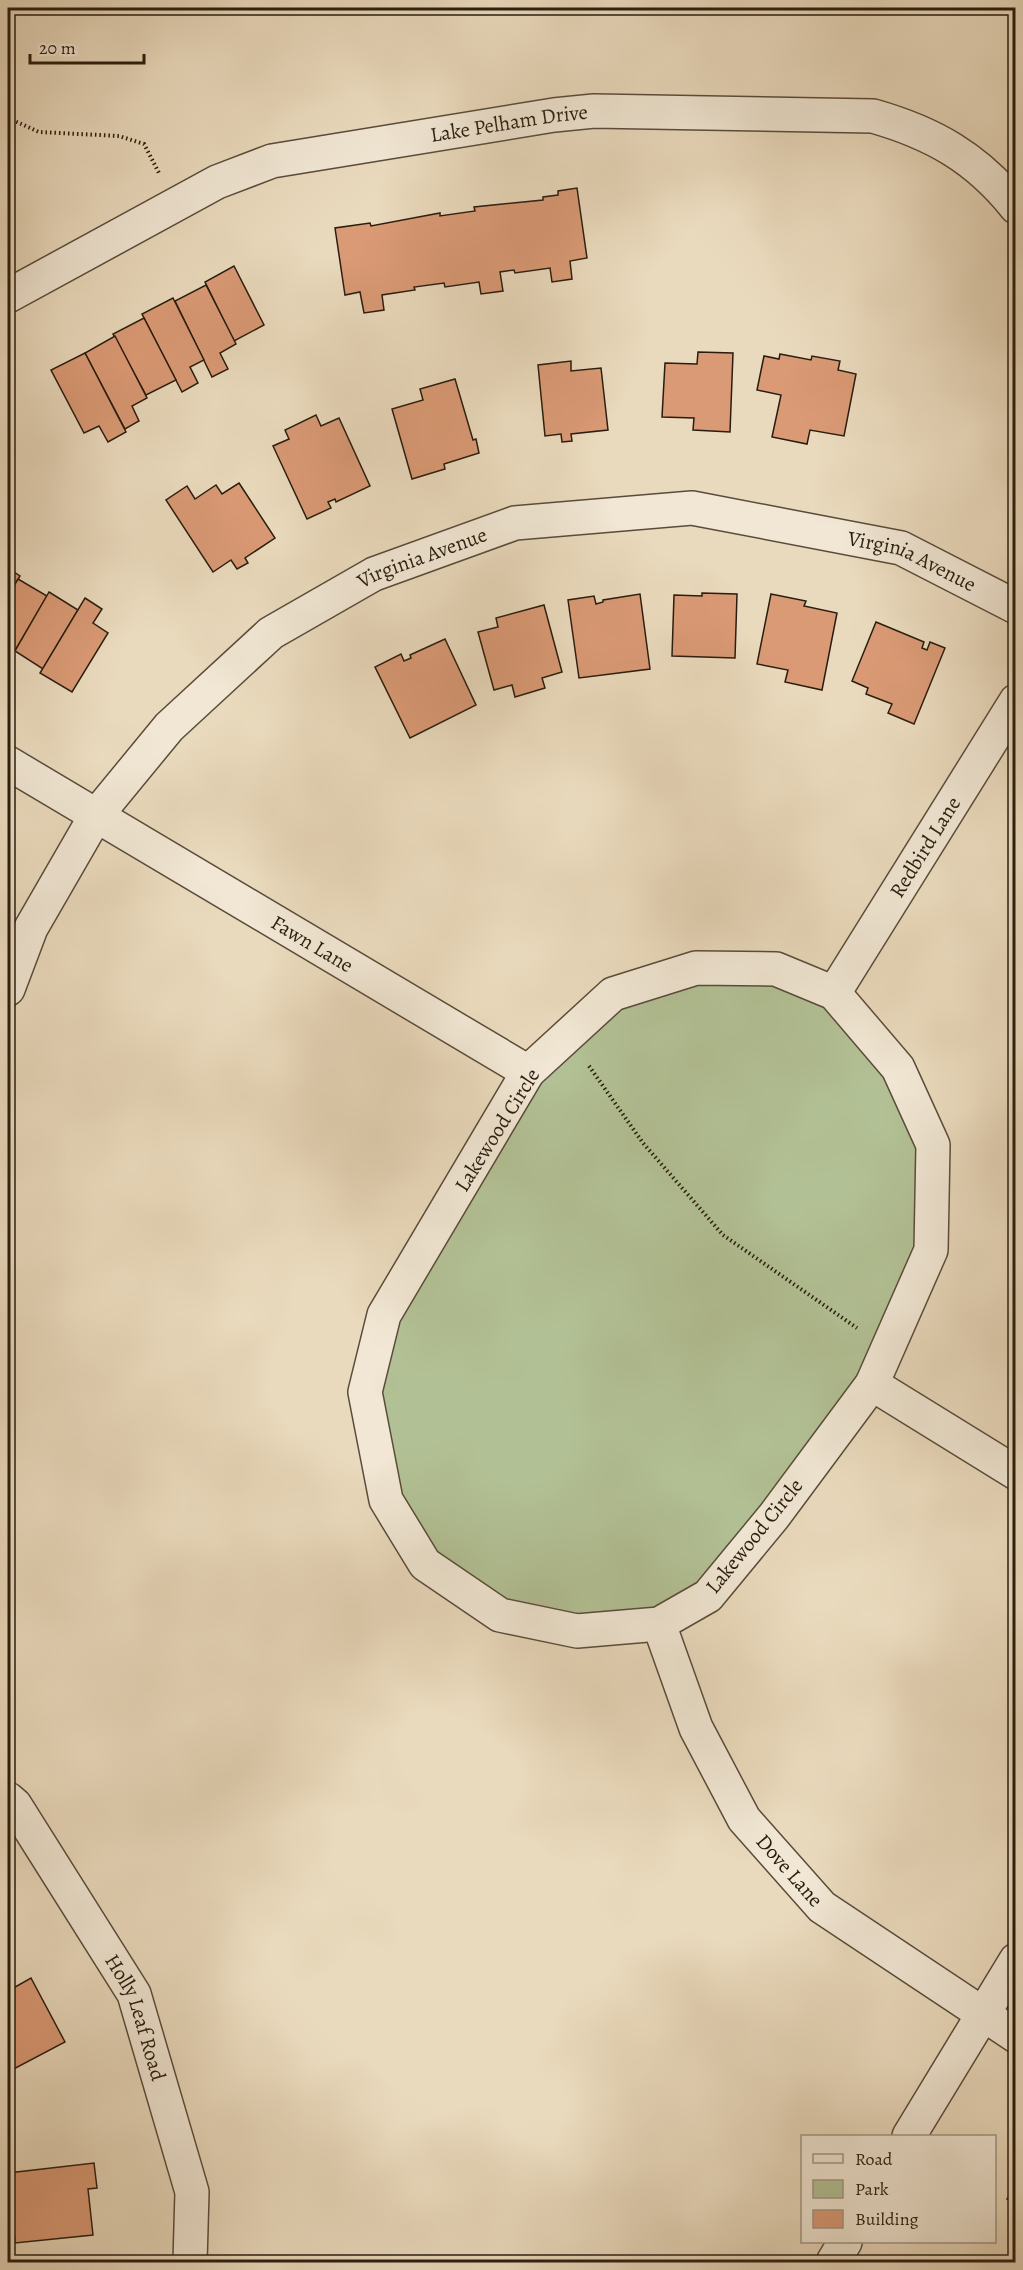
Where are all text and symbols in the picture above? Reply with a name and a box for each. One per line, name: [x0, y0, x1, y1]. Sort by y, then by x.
scale bar: [30, 27, 144, 65]
text: 20 m: [39, 36, 76, 60]
street label: Lake Pelham Drive: [428, 98, 589, 149]
street label: Virginia Avenue: [351, 520, 491, 595]
street label: Virginia Avenue: [844, 524, 981, 598]
street label: Redbird Lane: [883, 791, 967, 903]
street label: Fawn Lane: [266, 909, 359, 979]
street label: Lakewood Circle: [448, 1063, 546, 1197]
street label: Lakewood Circle: [699, 1473, 809, 1599]
street label: Dove Lane: [750, 1828, 830, 1913]
street label: Holly Leaf Road: [98, 1949, 173, 2085]
legend: [801, 2135, 996, 2243]
text: Road: [855, 2147, 893, 2171]
text: Park: [855, 2177, 889, 2201]
text: Building: [855, 2207, 919, 2231]

